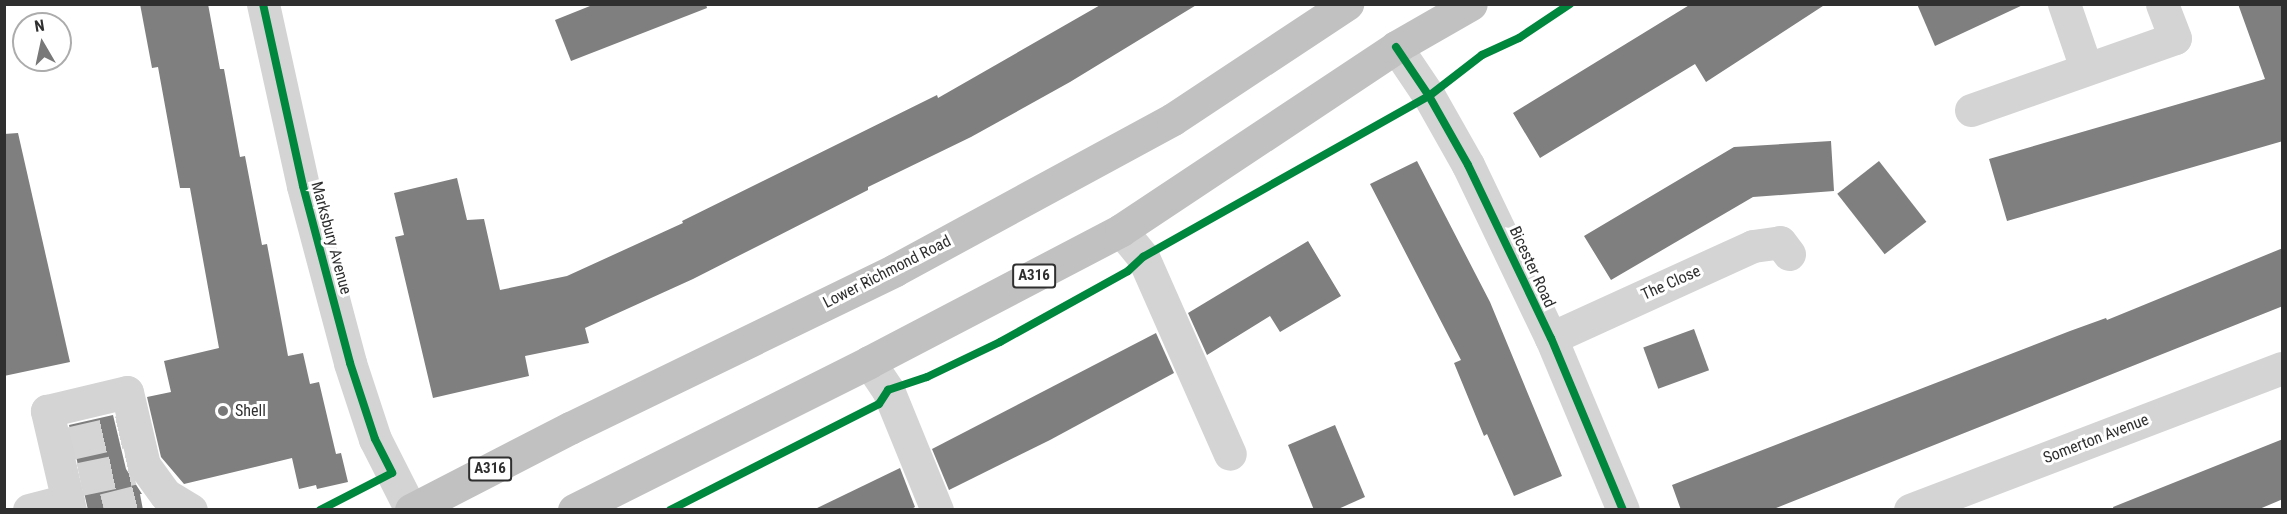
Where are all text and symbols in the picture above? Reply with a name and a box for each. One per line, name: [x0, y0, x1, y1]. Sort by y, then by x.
north arrow: [12, 12, 72, 72]
text: N: [33, 16, 46, 36]
street label: Marksbury Avenue: [307, 179, 355, 297]
street label: Bicester Road: [1505, 223, 1559, 311]
street label: Lower Richmond Road: [820, 231, 954, 313]
street label: The Close: [1638, 261, 1704, 305]
road number: A316: [1012, 264, 1056, 288]
place label: Shell: [235, 401, 266, 421]
marker: Shell: [216, 404, 230, 418]
street label: Somerton Avenue: [2041, 410, 2151, 468]
road number: A316: [468, 457, 512, 481]

